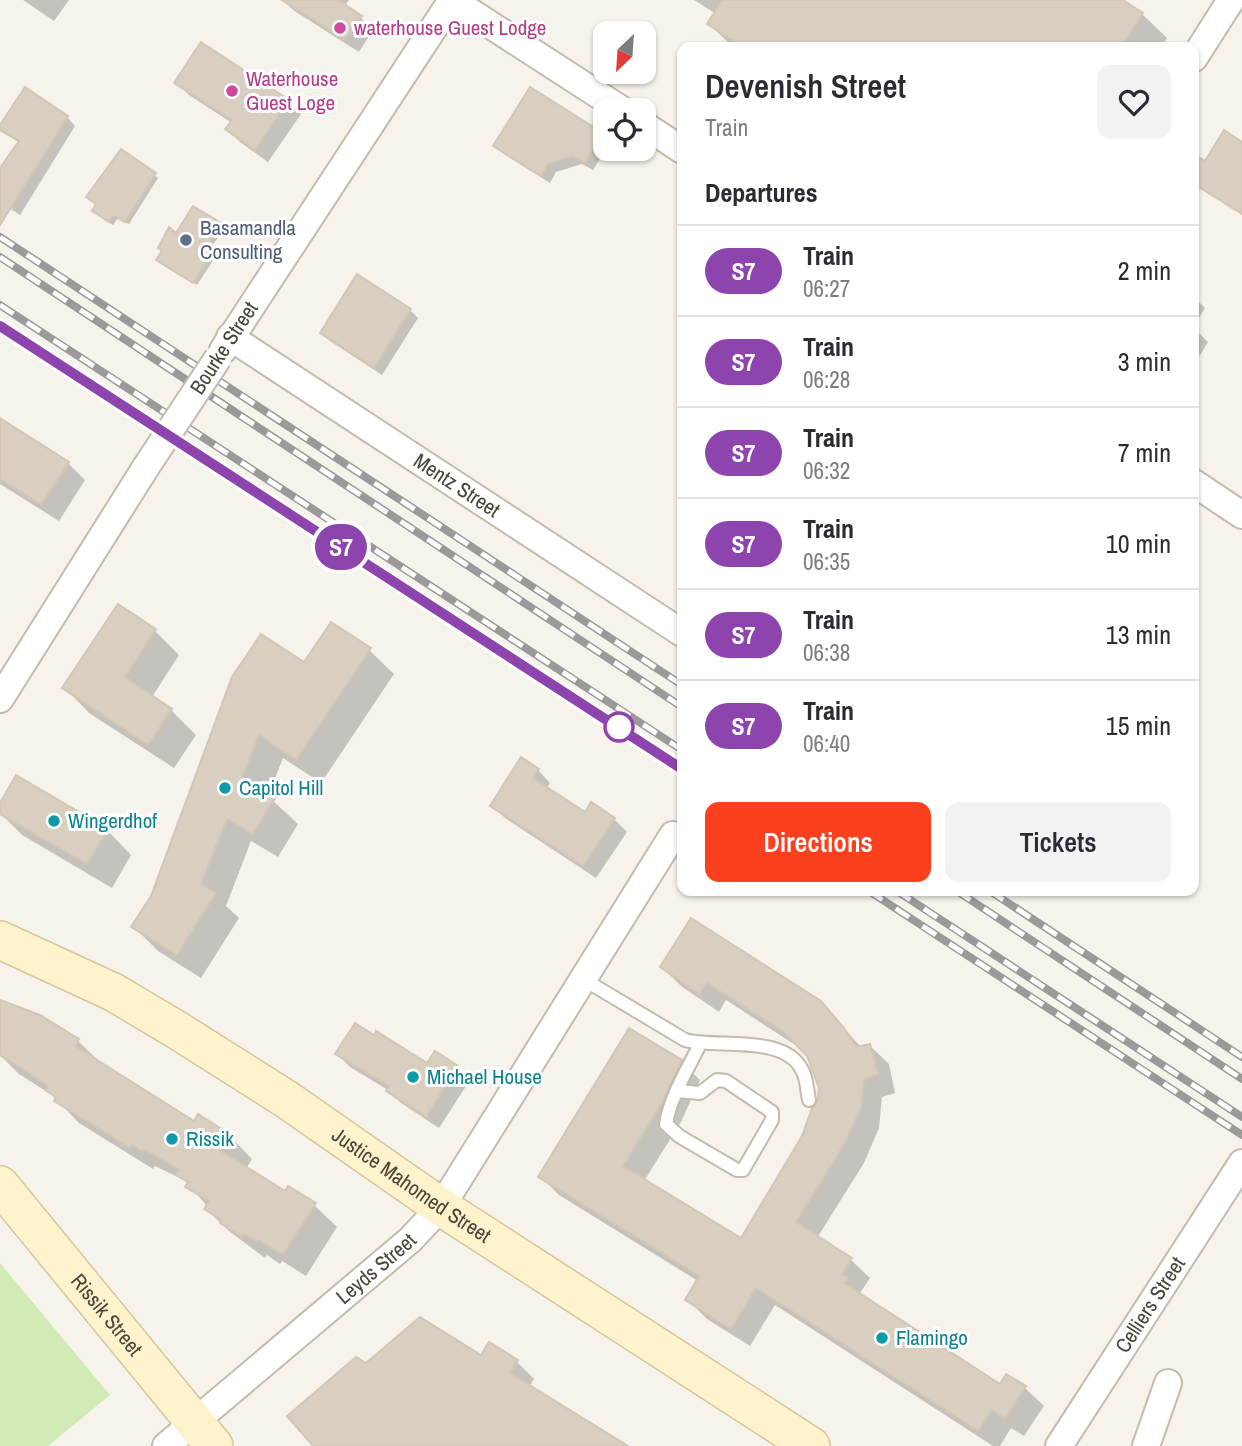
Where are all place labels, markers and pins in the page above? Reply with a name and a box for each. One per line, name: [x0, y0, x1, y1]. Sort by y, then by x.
place label: waterhouse Guest Lodge: [354, 13, 546, 42]
marker: waterhouse Guest Lodge: [332, 20, 348, 36]
place label: Waterhouse Guest Loge: [246, 64, 338, 117]
marker: Waterhouse Guest Loge: [224, 83, 240, 99]
place label: Basamandla Consulting: [200, 213, 296, 266]
marker: Basamandla Consulting: [178, 232, 194, 248]
unlabelled marker: [604, 712, 634, 742]
place label: Capitol Hill: [239, 773, 323, 802]
marker: Capitol Hill: [217, 780, 233, 796]
place label: Wingerdhof: [68, 806, 157, 835]
marker: Wingerdhof: [46, 813, 62, 829]
place label: Michael House: [427, 1062, 542, 1091]
marker: Michael House: [405, 1069, 421, 1085]
place label: Rissik: [186, 1124, 234, 1153]
marker: Rissik: [164, 1131, 180, 1147]
place label: Flamingo: [896, 1323, 968, 1352]
marker: Flamingo: [874, 1330, 890, 1346]

